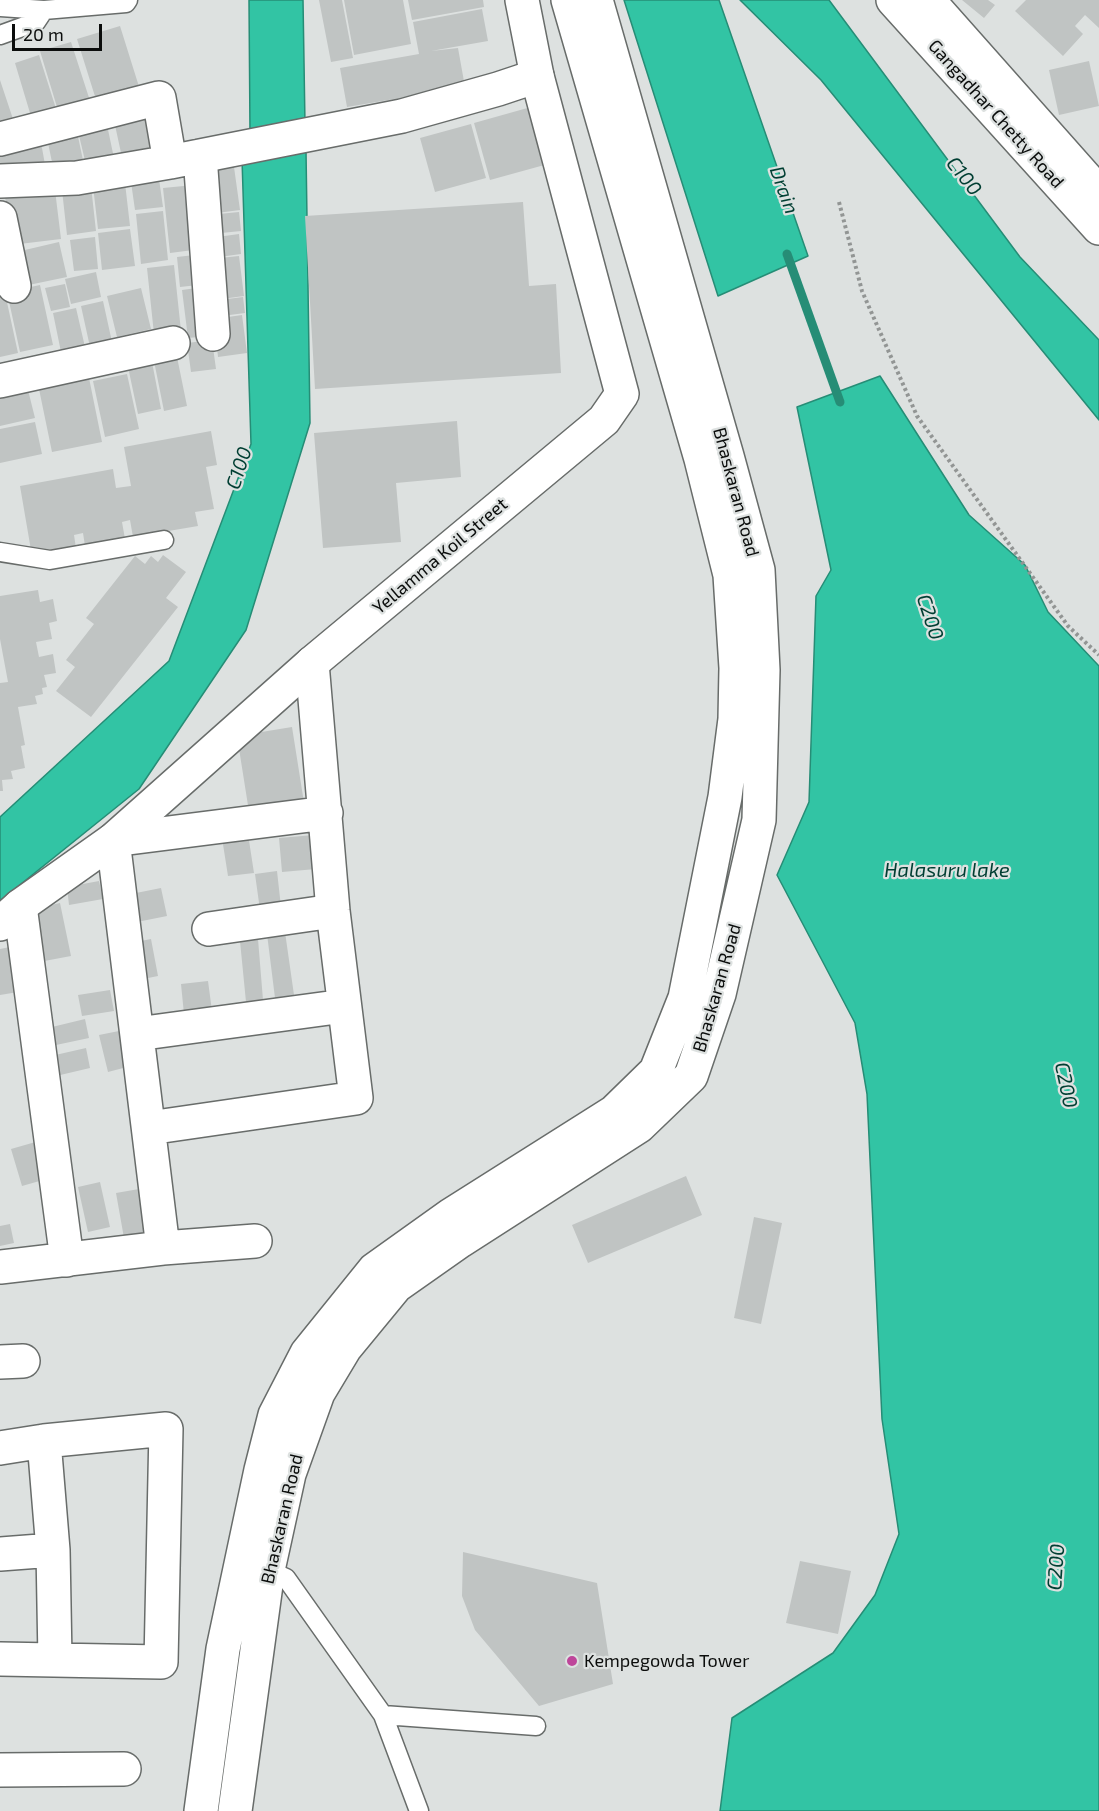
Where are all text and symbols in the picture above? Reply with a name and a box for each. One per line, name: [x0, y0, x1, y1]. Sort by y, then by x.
scale bar: [15, 12, 105, 50]
text: 20 m: [23, 23, 64, 45]
street label: Gangadhar Chetty Road: [924, 35, 1068, 193]
water label: C100: [941, 152, 987, 200]
water label: Drain: [764, 163, 804, 217]
street label: Bhaskaran Road: [708, 425, 764, 559]
water label: C100: [221, 444, 257, 492]
street label: Yellamma Koil Street: [368, 493, 512, 619]
water label: C200: [911, 591, 949, 643]
water label: Halasuru lake: [884, 858, 1010, 882]
street label: Bhaskaran Road: [688, 921, 746, 1055]
water label: C200: [1049, 1060, 1083, 1110]
street label: Bhaskaran Road: [257, 1452, 307, 1586]
water label: C200: [1042, 1543, 1070, 1591]
place label: Kempegowda Tower: [584, 1650, 749, 1672]
marker: Kempegowda Tower: [565, 1654, 579, 1668]

